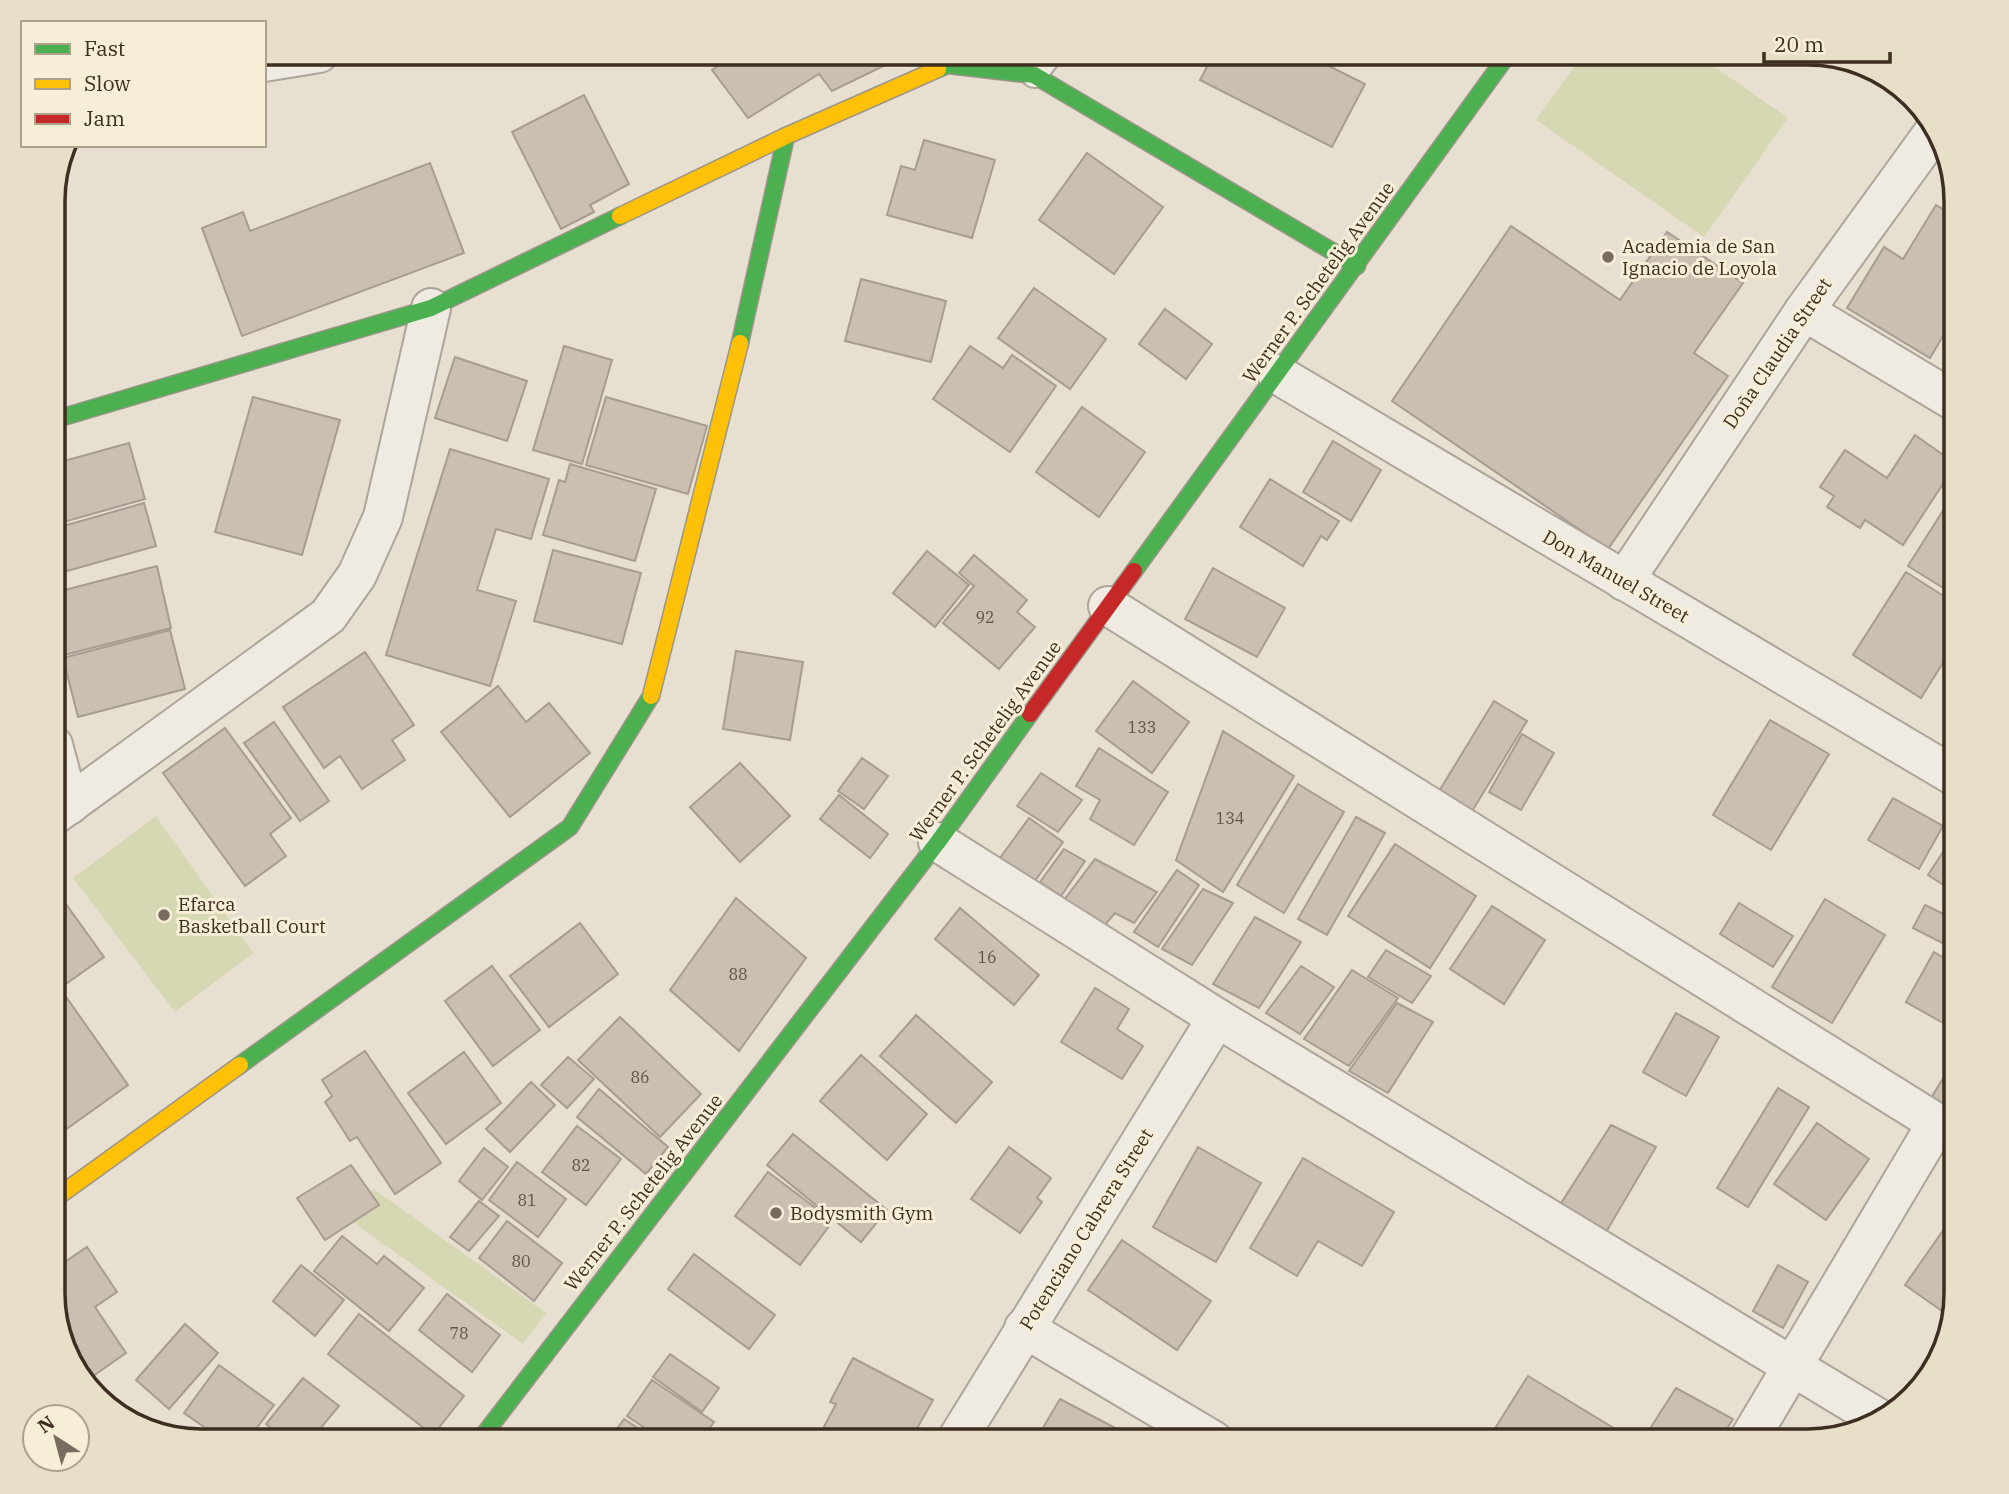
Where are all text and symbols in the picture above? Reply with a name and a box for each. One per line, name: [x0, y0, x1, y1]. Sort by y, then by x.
legend: [21, 21, 266, 147]
scale bar: [1764, 21, 1890, 65]
text: 20 m: [1774, 30, 1824, 58]
text: Fast: [84, 34, 125, 62]
text: Slow: [84, 69, 131, 97]
text: Jam: [84, 104, 125, 132]
street label: Werner P. Schetelig Avenue: [1237, 177, 1399, 387]
place label: Academia de San Ignacio de Loyola: [1622, 234, 1777, 280]
marker: Academia de San Ignacio de Loyola: [1600, 249, 1616, 265]
street label: Doña Claudia Street: [1718, 273, 1837, 433]
street label: Don Manuel Street: [1538, 524, 1694, 628]
house number: 92: [975, 607, 995, 627]
street label: Werner P. Schetelig Avenue: [904, 636, 1066, 846]
house number: 133: [1128, 717, 1156, 737]
house number: 134: [1216, 808, 1244, 828]
place label: Efarca Basketball Court: [178, 892, 326, 938]
marker: Efarca Basketball Court: [156, 907, 172, 923]
house number: 16: [977, 947, 997, 967]
house number: 88: [728, 964, 748, 984]
house number: 86: [630, 1067, 650, 1087]
street label: Werner P. Schetelig Avenue: [559, 1089, 727, 1295]
street label: Potenciano Cabrera Street: [1014, 1123, 1158, 1334]
house number: 82: [571, 1155, 591, 1175]
house number: 81: [517, 1190, 537, 1210]
place label: Bodysmith Gym: [790, 1201, 933, 1225]
marker: Bodysmith Gym: [768, 1205, 784, 1221]
house number: 80: [511, 1251, 531, 1271]
house number: 78: [449, 1323, 469, 1343]
north arrow: [21, 1403, 91, 1473]
text: N: [33, 1410, 59, 1438]

